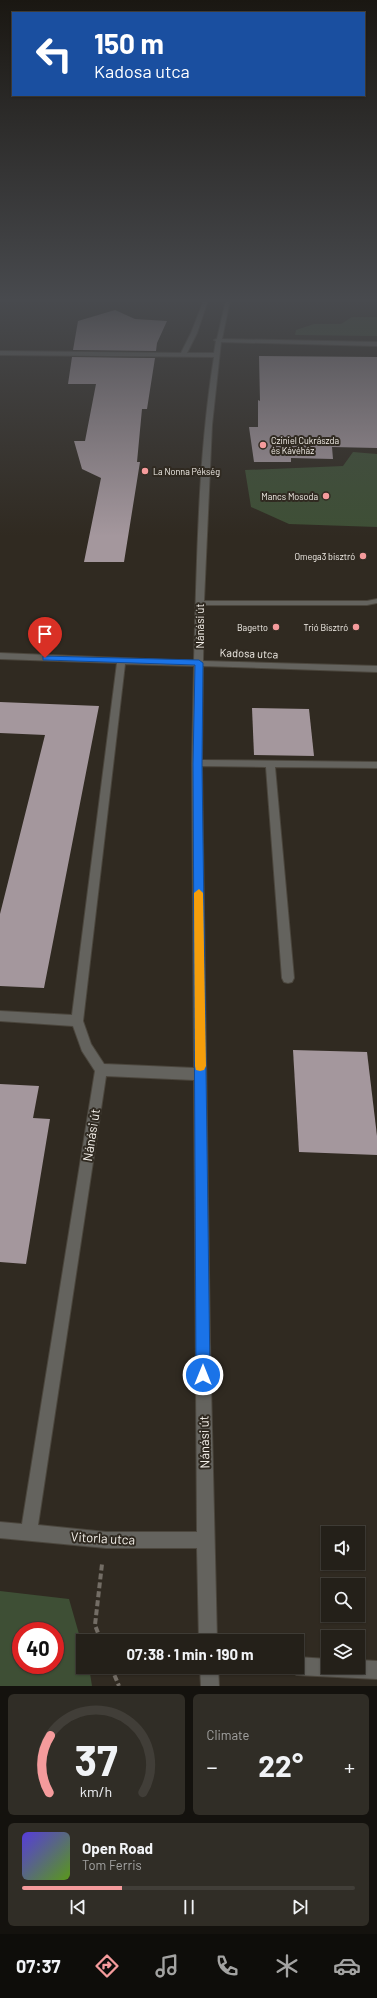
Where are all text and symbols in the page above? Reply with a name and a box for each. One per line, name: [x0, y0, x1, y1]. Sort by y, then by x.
text: 150 m: [94, 26, 164, 60]
icon: left: [28, 28, 80, 80]
text: Kadosa utca: [94, 60, 190, 82]
place label: Cziniel Cukrászda és Kávéház: [271, 435, 339, 456]
marker: Cziniel Cukrászda és Kávéház: [258, 440, 268, 450]
marker: La Nonna Pékség: [140, 466, 150, 476]
place label: La Nonna Pékség: [153, 466, 220, 477]
place label: Mancs Mosoda: [261, 491, 318, 502]
marker: Mancs Mosoda: [321, 491, 331, 501]
place label: Omega3 bisztró: [295, 551, 355, 562]
marker: Omega3 bisztró: [358, 551, 368, 561]
street label: Nánási út: [193, 604, 206, 648]
pin: [28, 617, 62, 658]
place label: Bagetto: [237, 622, 268, 633]
marker: Bagetto: [271, 622, 281, 632]
place label: Trió Bisztró: [304, 622, 348, 633]
marker: Trió Bisztró: [351, 622, 361, 632]
icon: arrive: [34, 623, 56, 645]
street label: Kadosa utca: [220, 645, 278, 661]
street label: Nánási út: [79, 1108, 103, 1162]
position arrow: [182, 1354, 224, 1396]
street label: Nánási út: [196, 1415, 212, 1469]
map controls: [321, 1526, 365, 1674]
button: sound: [321, 1526, 365, 1570]
street label: Vitorla utca: [70, 1528, 136, 1548]
button: search: [321, 1578, 365, 1622]
speed limit sign: 40: [12, 1622, 64, 1674]
button: layers: [321, 1630, 365, 1674]
text: 07:38 · 1 min · 190 m: [127, 1645, 253, 1663]
text: Climate: [207, 1727, 250, 1743]
text: 37: [75, 1733, 118, 1783]
text: 22°: [258, 1747, 303, 1783]
text: −: [207, 1753, 218, 1779]
text: +: [344, 1753, 355, 1779]
text: km/h: [80, 1782, 112, 1799]
text: Open Road: [82, 1839, 153, 1857]
text: Tom Ferris: [82, 1857, 142, 1873]
icon: previous: [67, 1896, 89, 1918]
icon: pause: [178, 1896, 200, 1918]
icon: next: [289, 1896, 311, 1918]
icon: directions: [93, 1952, 121, 1980]
icon: music: [153, 1952, 181, 1980]
icon: phone: [213, 1952, 241, 1980]
icon: climate: [273, 1952, 301, 1980]
icon: car: [333, 1952, 361, 1980]
text: 07:37: [16, 1955, 60, 1977]

